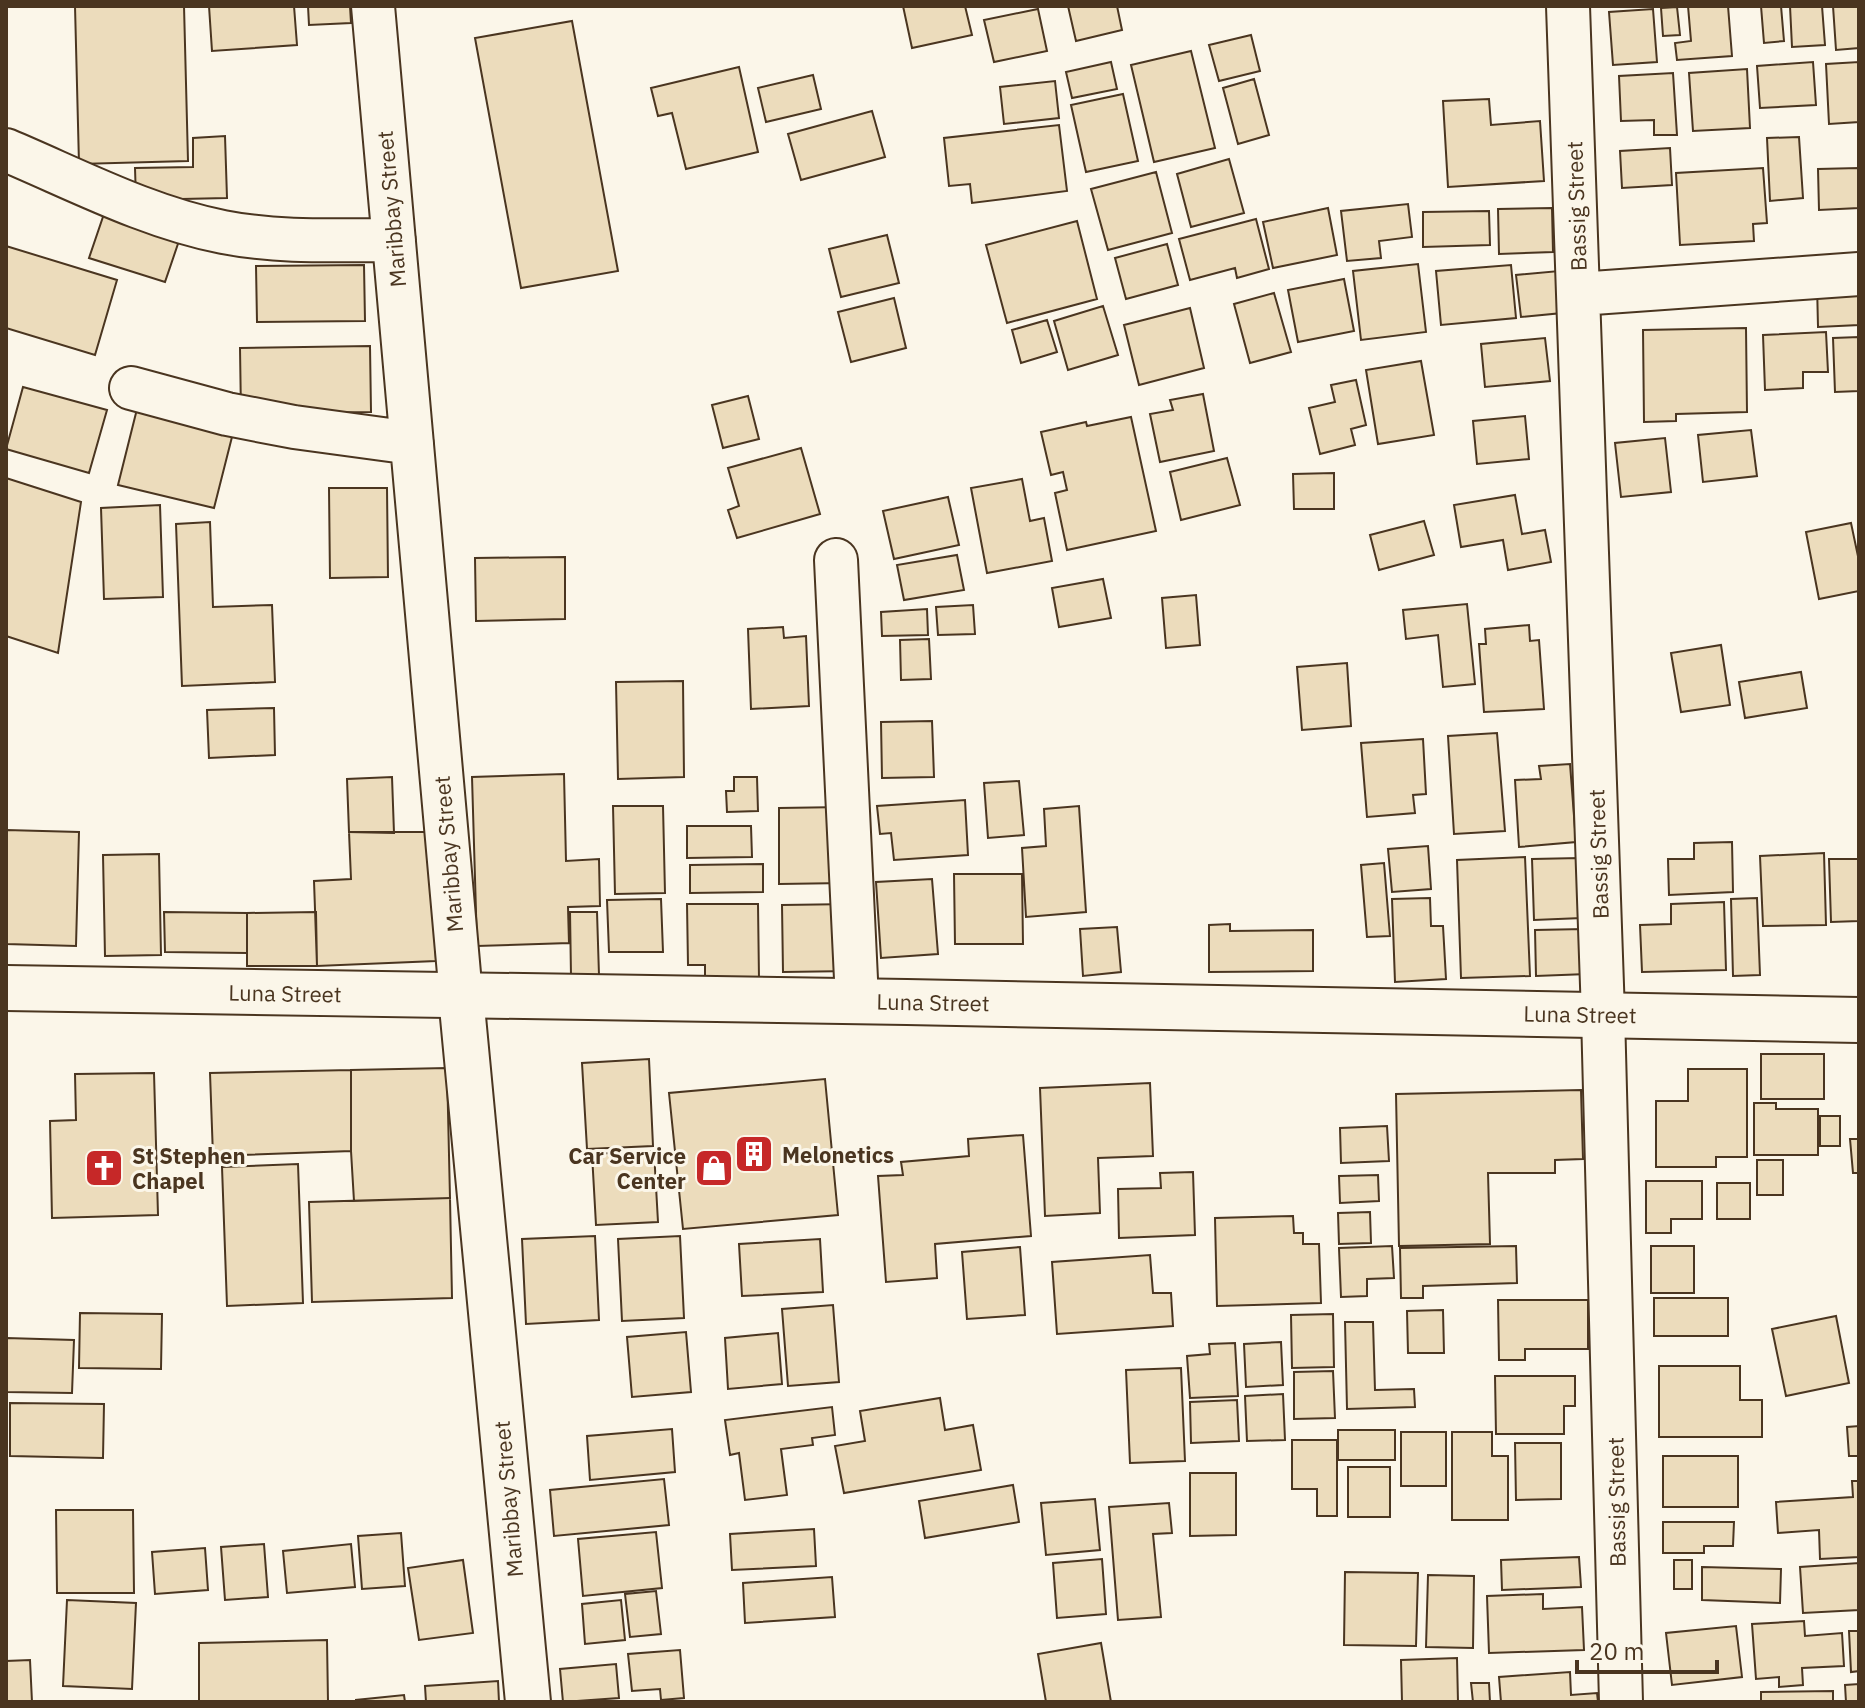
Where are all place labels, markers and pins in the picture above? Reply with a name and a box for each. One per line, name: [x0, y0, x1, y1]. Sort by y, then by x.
building icon: Melonetics: [733, 1133, 775, 1175]
place label: Melonetics: [782, 1140, 894, 1169]
place label: St Stephen Chapel: [132, 1141, 246, 1195]
place label: Car Service Center: [568, 1141, 686, 1195]
church icon: St Stephen Chapel: [83, 1147, 125, 1189]
shop icon: Car Service Center: [693, 1147, 735, 1189]

